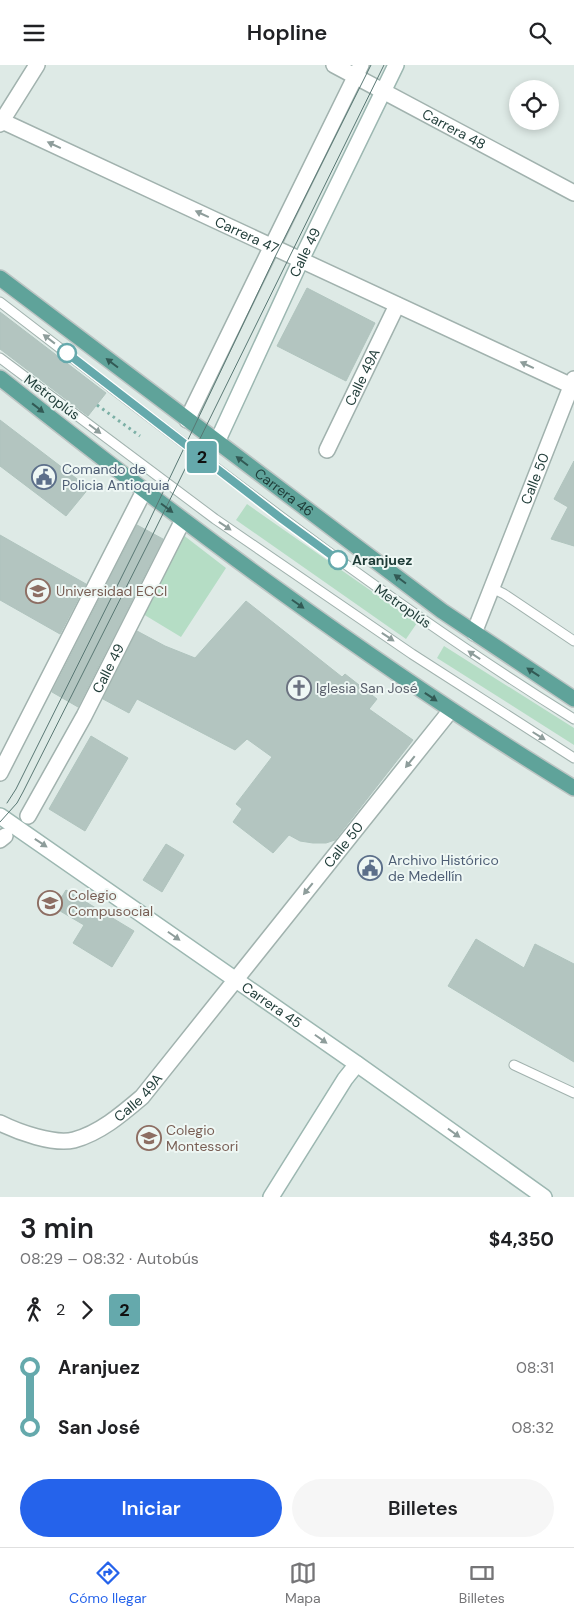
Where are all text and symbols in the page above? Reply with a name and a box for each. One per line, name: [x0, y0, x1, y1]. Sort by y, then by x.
text: Hopline: [247, 18, 327, 47]
icon: menu: [20, 19, 48, 47]
icon: search: [526, 19, 554, 47]
map controls: [509, 80, 559, 130]
button: locate: [509, 80, 559, 130]
street label: Carrera 48: [419, 105, 489, 153]
one-way arrow: [47, 141, 61, 149]
one-way arrow: [195, 209, 209, 217]
street label: Carrera 47: [212, 212, 282, 257]
street label: Calle 49: [285, 224, 325, 280]
one-way arrow: [43, 334, 56, 345]
unlabelled marker: [57, 343, 77, 363]
street label: Calle 49A: [341, 345, 384, 409]
one-way arrow: [105, 358, 119, 368]
one-way arrow: [520, 361, 535, 369]
street label: Metroplús: [21, 370, 83, 424]
one-way arrow: [31, 403, 44, 414]
one-way arrow: [88, 424, 102, 434]
line badge: 2: [186, 441, 218, 473]
text: 2: [197, 445, 207, 469]
street label: Calle 50: [517, 450, 553, 507]
one-way arrow: [235, 456, 249, 466]
place label: Comando de Policia Antioquia: [62, 460, 169, 494]
public building icon: Comando de Policia Antioquia: [31, 464, 57, 490]
street label: Carrera 46: [251, 464, 318, 520]
one-way arrow: [160, 502, 173, 513]
one-way arrow: [219, 521, 232, 531]
marker: Aranjuez: [328, 550, 348, 570]
place label: Aranjuez: [352, 551, 412, 569]
one-way arrow: [393, 574, 407, 584]
school or university icon: Universidad ECCI: [25, 578, 51, 604]
street label: Metroplús: [371, 580, 435, 632]
place label: Universidad ECCI: [56, 582, 167, 600]
one-way arrow: [291, 599, 305, 609]
one-way arrow: [381, 633, 395, 642]
street label: Calle 49: [88, 640, 128, 696]
one-way arrow: [467, 650, 481, 660]
one-way arrow: [527, 667, 540, 677]
church icon: Iglesia San José: [286, 675, 312, 701]
place label: Iglesia San José: [316, 679, 418, 697]
one-way arrow: [424, 692, 438, 702]
one-way arrow: [533, 731, 546, 740]
one-way arrow: [405, 755, 416, 768]
street label: Calle 50: [320, 818, 367, 871]
one-way arrow: [34, 838, 47, 848]
place label: Archivo Histórico de Medellín: [388, 851, 499, 885]
public building icon: Archivo Histórico de Medellín: [357, 855, 383, 881]
one-way arrow: [303, 882, 314, 895]
place label: Colegio Compusocial: [68, 886, 153, 920]
school or university icon: Colegio Compusocial: [37, 890, 63, 916]
one-way arrow: [167, 931, 181, 941]
street label: Carrera 45: [238, 978, 305, 1032]
one-way arrow: [314, 1034, 328, 1044]
street label: Calle 49A: [110, 1070, 166, 1126]
place label: Colegio Montessori: [166, 1121, 238, 1155]
school or university icon: Colegio Montessori: [136, 1125, 162, 1151]
one-way arrow: [447, 1128, 460, 1138]
text: 3 min: [20, 1210, 94, 1247]
text: $4,350: [489, 1227, 554, 1252]
text: 08:29 – 08:32 · Autobús: [20, 1248, 199, 1269]
icon: walk: [20, 1296, 48, 1324]
icon: forward: [73, 1296, 101, 1324]
text: 2: [119, 1298, 130, 1322]
text: 2: [56, 1299, 65, 1320]
text: Aranjuez: [58, 1355, 140, 1380]
text: 08:31: [516, 1357, 554, 1378]
text: San José: [58, 1415, 140, 1440]
text: 08:32: [511, 1417, 554, 1438]
button: Iniciar: [20, 1479, 282, 1537]
button: Billetes: [292, 1479, 554, 1537]
tab: Cómo llegar: [69, 1559, 147, 1607]
tab: Mapa: [285, 1559, 321, 1607]
tab: Billetes: [459, 1559, 505, 1607]

